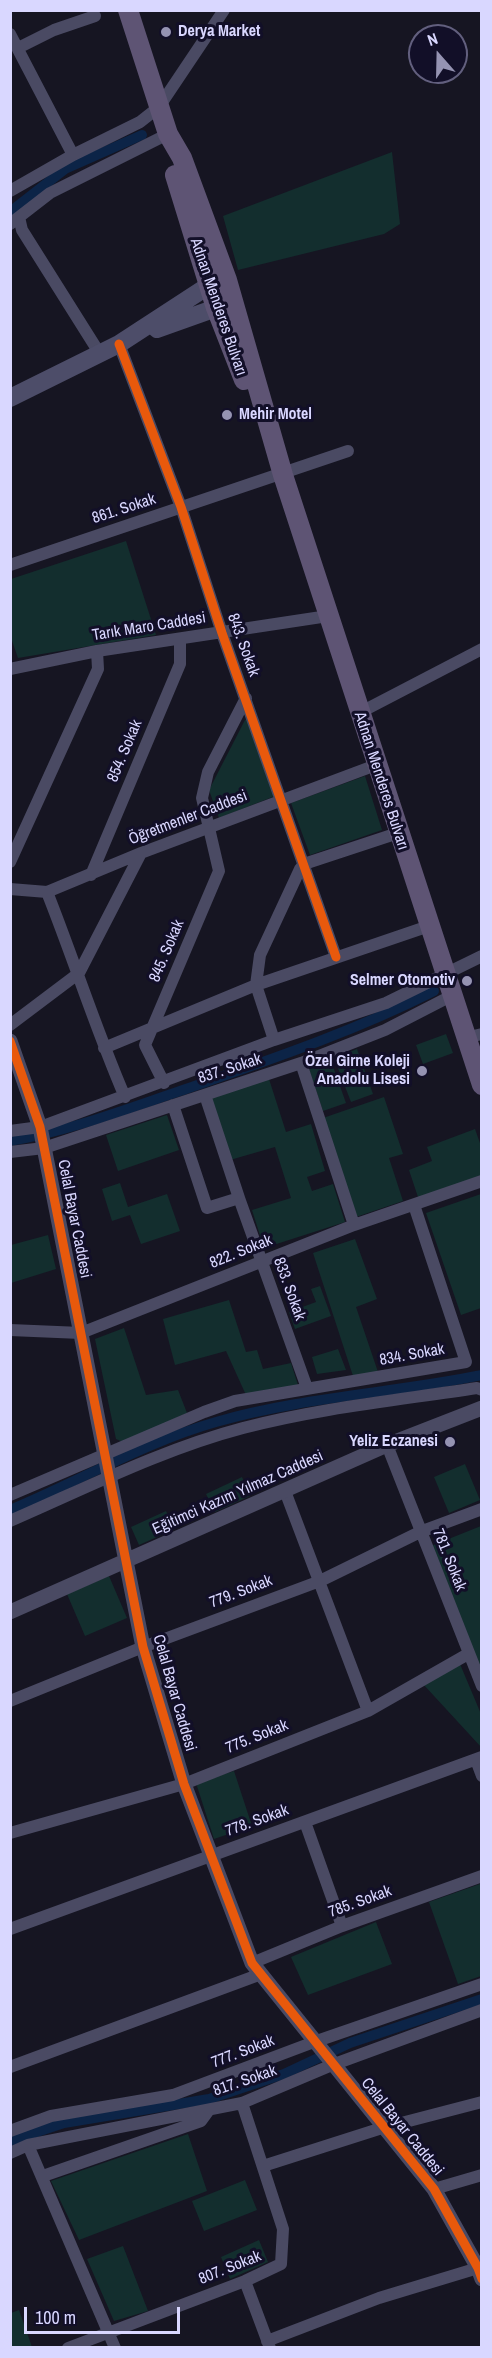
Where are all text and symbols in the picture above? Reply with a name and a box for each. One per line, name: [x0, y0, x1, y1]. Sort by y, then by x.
place label: Derya Market: [178, 22, 260, 42]
north arrow: [408, 24, 468, 84]
marker: Derya Market: [159, 25, 173, 39]
text: N: [424, 27, 441, 51]
street label: Adnan Menderes Bulvarı: [185, 236, 251, 378]
place label: Mehir Motel: [239, 405, 312, 425]
marker: Mehir Motel: [220, 408, 234, 422]
street label: 861. Sokak: [90, 490, 158, 528]
street label: Tarık Maro Caddesi: [91, 609, 207, 645]
street label: 843. Sokak: [223, 611, 263, 679]
street label: Adnan Menderes Bulvarı: [350, 709, 412, 853]
street label: 854. Sokak: [103, 717, 147, 785]
street label: Öğretmenler Caddesi: [126, 787, 250, 849]
street label: 845. Sokak: [145, 917, 189, 985]
place label: Selmer Otomotiv: [350, 971, 455, 991]
marker: Selmer Otomotiv: [460, 974, 474, 988]
street label: 837. Sokak: [196, 1050, 264, 1088]
place label: Özel Girne Koleji Anadolu Lisesi: [305, 1052, 410, 1090]
marker: Özel Girne Koleji Anadolu Lisesi: [415, 1064, 429, 1078]
street label: Celal Bayar Caddesi: [53, 1158, 95, 1280]
street label: 822. Sokak: [207, 1231, 275, 1273]
street label: 833. Sokak: [269, 1255, 309, 1323]
street label: 834. Sokak: [378, 1340, 446, 1370]
place label: Yeliz Eczanesi: [349, 1432, 438, 1452]
marker: Yeliz Eczanesi: [443, 1435, 457, 1449]
street label: Eğitimci Kazım Yılmaz Caddesi: [150, 1447, 326, 1539]
street label: 781. Sokak: [428, 1526, 470, 1594]
street label: 779. Sokak: [207, 1571, 275, 1613]
street label: Celal Bayar Caddesi: [148, 1633, 200, 1753]
street label: 775. Sokak: [223, 1716, 291, 1758]
street label: 778. Sokak: [223, 1801, 291, 1841]
street label: 785. Sokak: [326, 1882, 394, 1922]
street label: 777. Sokak: [209, 2031, 277, 2073]
street label: 817. Sokak: [211, 2061, 279, 2101]
street label: Celal Bayar Caddesi: [357, 2074, 447, 2180]
street label: 807. Sokak: [196, 2247, 264, 2289]
scale bar: [27, 2295, 183, 2333]
text: 100 m: [35, 2305, 76, 2330]

